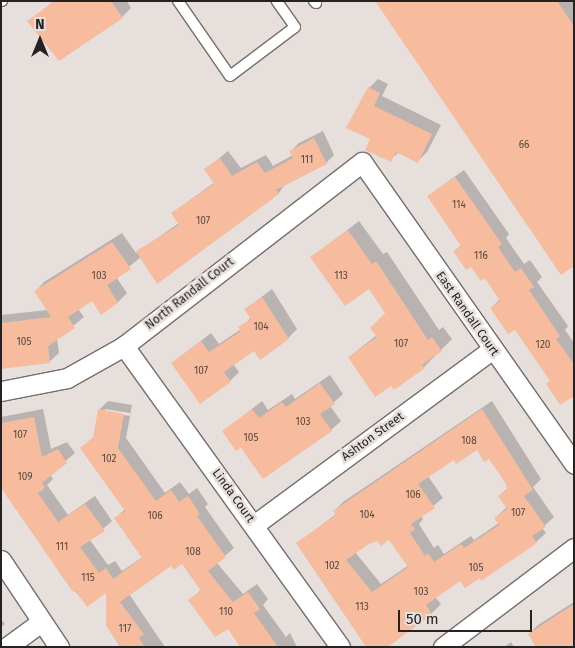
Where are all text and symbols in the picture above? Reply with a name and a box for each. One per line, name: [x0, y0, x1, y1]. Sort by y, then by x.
north arrow: [15, 15, 65, 65]
text: N: [35, 16, 45, 33]
house number: 66: [519, 140, 529, 152]
house number: 111: [301, 155, 313, 167]
house number: 114: [452, 200, 466, 212]
house number: 107: [196, 216, 210, 228]
house number: 116: [474, 251, 488, 263]
street label: North Randall Court: [143, 255, 237, 333]
street label: East Randall Court: [433, 269, 501, 359]
house number: 103: [92, 271, 106, 283]
house number: 113: [334, 271, 348, 283]
house number: 104: [253, 322, 269, 334]
house number: 105: [17, 337, 31, 349]
house number: 107: [394, 339, 408, 351]
house number: 120: [536, 340, 550, 352]
house number: 107: [194, 366, 208, 378]
street label: Ashton Street: [339, 410, 407, 464]
house number: 103: [296, 417, 310, 429]
house number: 107: [13, 430, 27, 442]
house number: 105: [244, 433, 258, 445]
house number: 108: [461, 436, 477, 448]
house number: 102: [102, 454, 116, 466]
street label: Linda Court: [209, 466, 257, 526]
house number: 109: [17, 472, 33, 484]
house number: 106: [405, 490, 421, 502]
house number: 107: [511, 508, 525, 520]
house number: 104: [359, 510, 375, 522]
house number: 106: [147, 511, 163, 523]
house number: 111: [56, 542, 68, 554]
house number: 108: [185, 547, 201, 559]
house number: 102: [325, 561, 339, 573]
house number: 105: [469, 563, 483, 575]
house number: 115: [81, 573, 95, 585]
house number: 103: [414, 587, 428, 599]
scale bar: [400, 600, 534, 632]
house number: 113: [355, 602, 369, 614]
house number: 110: [219, 607, 233, 619]
text: 50 m: [406, 610, 439, 628]
house number: 117: [119, 624, 131, 636]

